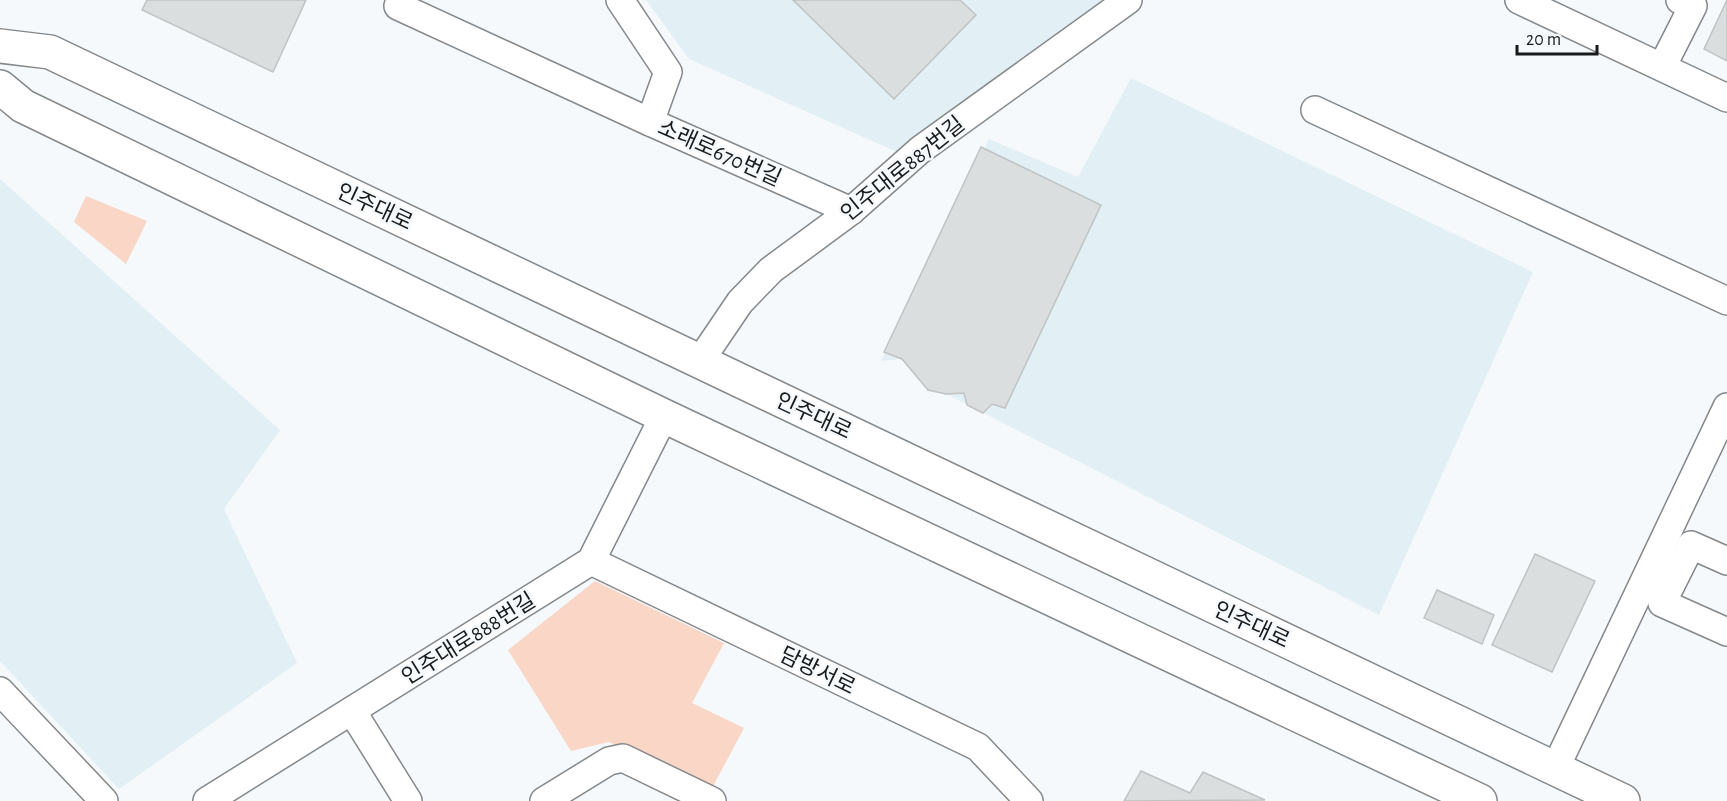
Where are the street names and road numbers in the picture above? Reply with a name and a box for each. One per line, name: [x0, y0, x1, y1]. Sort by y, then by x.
street label: 인주대로887번길: [836, 112, 968, 225]
street label: 소래로670번길: [655, 115, 785, 190]
street label: 인주대로: [333, 179, 416, 234]
street label: 인주대로: [772, 388, 855, 443]
street label: 인주대로888번길: [397, 588, 539, 689]
street label: 인주대로: [1210, 597, 1293, 652]
street label: 담방서로: [776, 642, 859, 699]

